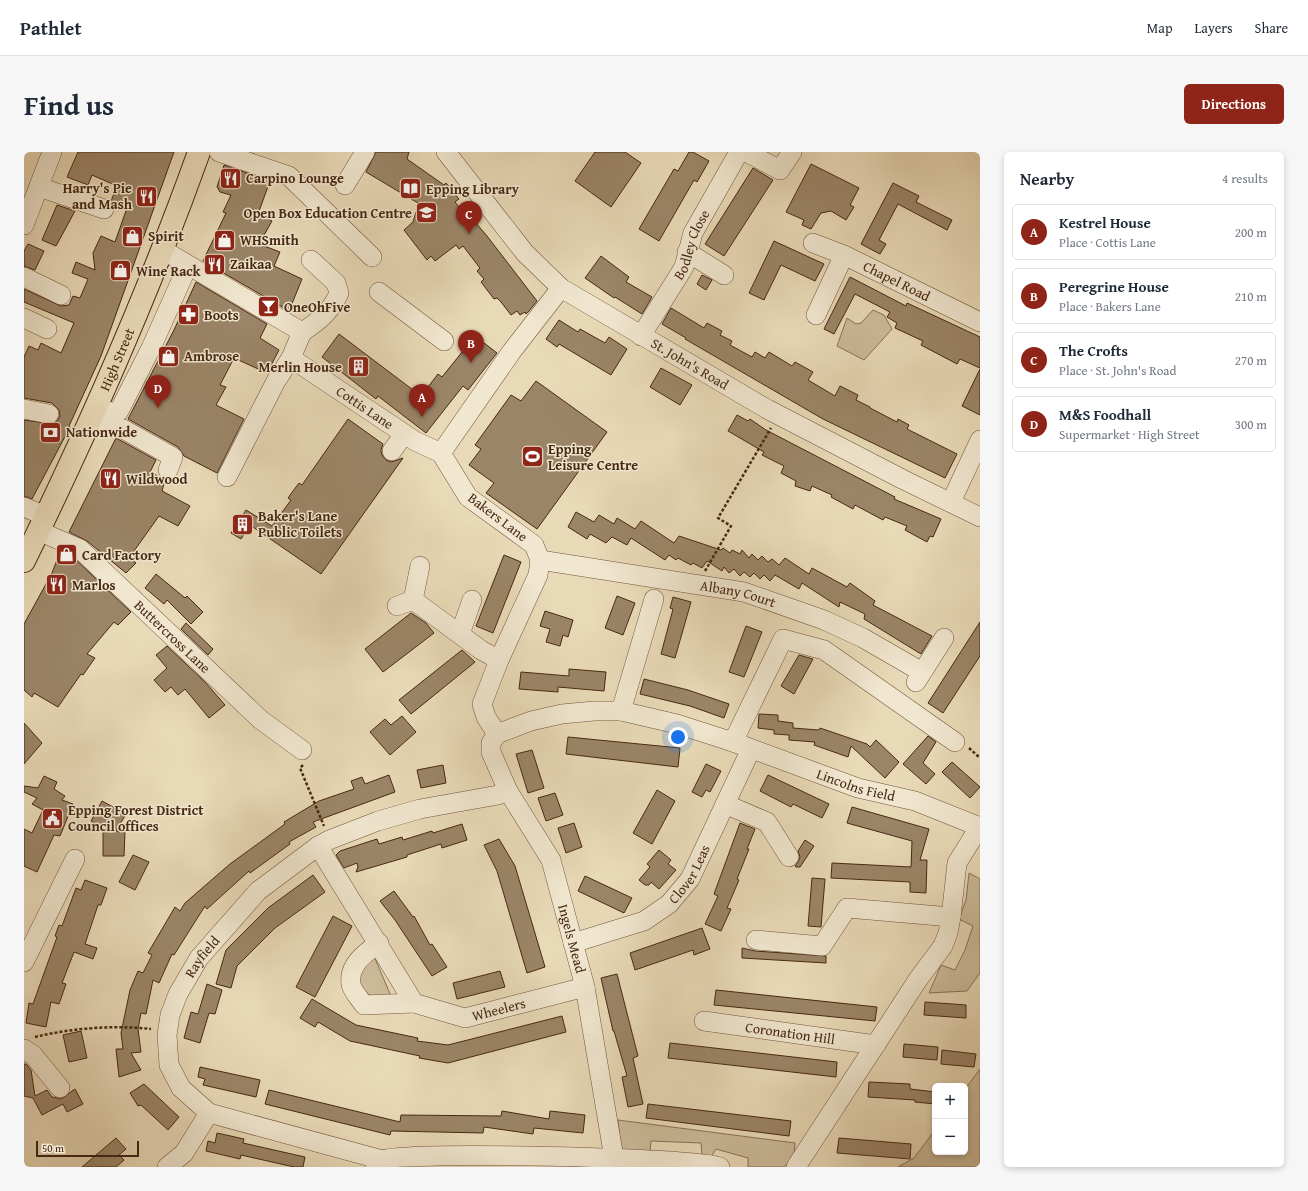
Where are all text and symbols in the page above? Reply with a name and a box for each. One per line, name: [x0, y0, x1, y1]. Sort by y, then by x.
text: Pathlet: [20, 14, 82, 42]
text: Map: [1147, 18, 1173, 38]
text: Layers: [1195, 18, 1233, 38]
text: Share: [1255, 18, 1288, 38]
text: Find us: [24, 84, 114, 125]
button: Directions: [1184, 84, 1284, 124]
restaurant icon: Carpino Lounge: [218, 165, 244, 191]
text: Nearby: [1020, 166, 1074, 191]
place label: Carpino Lounge: [246, 168, 344, 188]
text: 4 results: [1222, 169, 1268, 188]
library icon: Epping Library: [397, 176, 423, 202]
place label: Harry's Pie and Mash: [63, 178, 133, 214]
place label: Epping Library: [426, 179, 520, 199]
restaurant icon: Harry's Pie and Mash: [134, 183, 160, 209]
school or university icon: Open Box Education Centre: [414, 200, 440, 226]
pin: C: [456, 201, 482, 234]
place label: Open Box Education Centre: [244, 203, 412, 223]
street label: Bodley Close: [668, 205, 715, 284]
text: Kestrel House: [1059, 212, 1151, 233]
shop icon: Spirit: [120, 223, 146, 249]
text: A: [1030, 223, 1038, 242]
text: 200 m: [1235, 223, 1267, 242]
place label: Spirit: [148, 226, 184, 246]
shop icon: WHSmith: [211, 227, 237, 253]
place label: WHSmith: [240, 230, 300, 250]
text: Place · Cottis Lane: [1059, 233, 1156, 252]
restaurant icon: Zaikaa: [202, 251, 228, 277]
place label: Zaikaa: [230, 254, 272, 274]
street label: Chapel Road: [860, 256, 934, 306]
shop icon: Wine Rack: [107, 258, 133, 284]
place label: Wine Rack: [136, 261, 202, 281]
text: Peregrine House: [1059, 276, 1169, 297]
text: B: [1030, 287, 1038, 306]
text: 210 m: [1235, 287, 1267, 306]
bar icon: OneOhFive: [255, 294, 281, 320]
place label: OneOhFive: [284, 297, 350, 317]
text: Place · Bakers Lane: [1059, 297, 1161, 316]
pharmacy icon: Boots: [176, 302, 202, 328]
place label: Boots: [204, 305, 239, 325]
street label: High Street: [95, 325, 139, 394]
pin: B: [458, 330, 484, 363]
street label: St. John's Road: [647, 333, 733, 395]
text: The Crofts: [1059, 340, 1128, 361]
shop icon: Ambrose: [156, 343, 182, 369]
place label: Ambrose: [184, 346, 239, 366]
text: C: [1030, 351, 1038, 370]
text: 270 m: [1235, 351, 1267, 370]
building icon: Merlin House: [345, 354, 371, 380]
place label: Merlin House: [259, 357, 342, 377]
text: Place · St. John's Road: [1059, 361, 1176, 380]
pin: D: [145, 375, 171, 408]
street label: Cottis Lane: [332, 381, 398, 434]
pin: A: [409, 384, 435, 417]
text: M&S Foodhall: [1059, 404, 1151, 425]
text: D: [1030, 415, 1038, 434]
text: 300 m: [1235, 415, 1267, 434]
bank icon: Nationwide: [38, 419, 64, 445]
place label: Nationwide: [66, 422, 137, 442]
text: Supermarket · High Street: [1059, 425, 1200, 444]
place label: Epping Leisure Centre: [548, 439, 638, 475]
sports icon: Epping Leisure Centre: [519, 444, 545, 470]
restaurant icon: Wildwood: [97, 466, 123, 492]
place label: Wildwood: [126, 469, 187, 489]
street label: Bakers Lane: [464, 488, 532, 546]
place label: Baker's Lane Public Toilets: [258, 506, 342, 542]
building icon: Baker's Lane Public Toilets: [230, 511, 256, 537]
shop icon: Card Factory: [54, 542, 80, 568]
place label: Card Factory: [82, 545, 162, 565]
restaurant icon: Marlos: [43, 572, 69, 598]
place label: Marlos: [72, 575, 115, 595]
street label: Albany Court: [699, 575, 779, 612]
street label: Buttercross Lane: [130, 595, 215, 678]
your location: [668, 727, 688, 747]
street label: Lincolns Field: [814, 764, 898, 806]
place label: Epping Forest District Council offices: [68, 800, 204, 836]
public building icon: Epping Forest District Council offices: [40, 805, 66, 831]
street label: Clover Leas: [664, 841, 715, 908]
street label: Ingels Mead: [553, 902, 591, 976]
street label: Rayfield: [180, 931, 225, 981]
street label: Wheelers: [470, 993, 528, 1026]
street label: Coronation Hill: [744, 1017, 836, 1049]
map controls: [932, 1083, 968, 1155]
button: +: [932, 1083, 968, 1119]
button: −: [932, 1119, 968, 1155]
scale bar: [36, 1139, 139, 1158]
text: 50 m: [42, 1140, 64, 1156]

